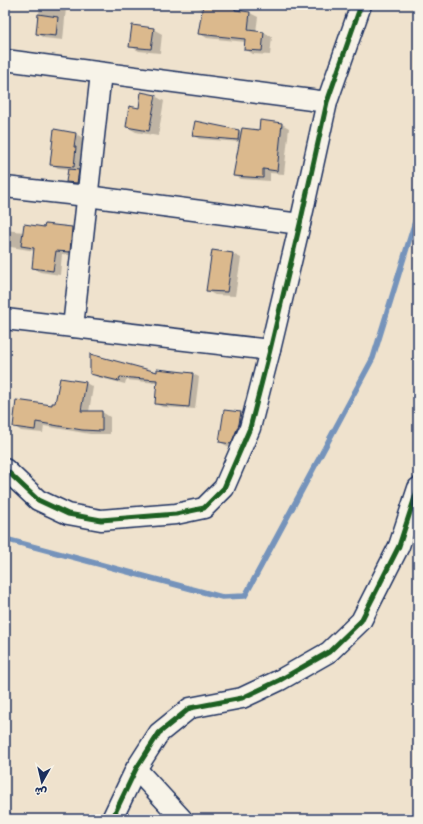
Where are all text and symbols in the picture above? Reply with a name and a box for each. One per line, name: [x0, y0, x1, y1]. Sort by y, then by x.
north arrow: [22, 762, 62, 802]
text: ش: [34, 783, 48, 800]

